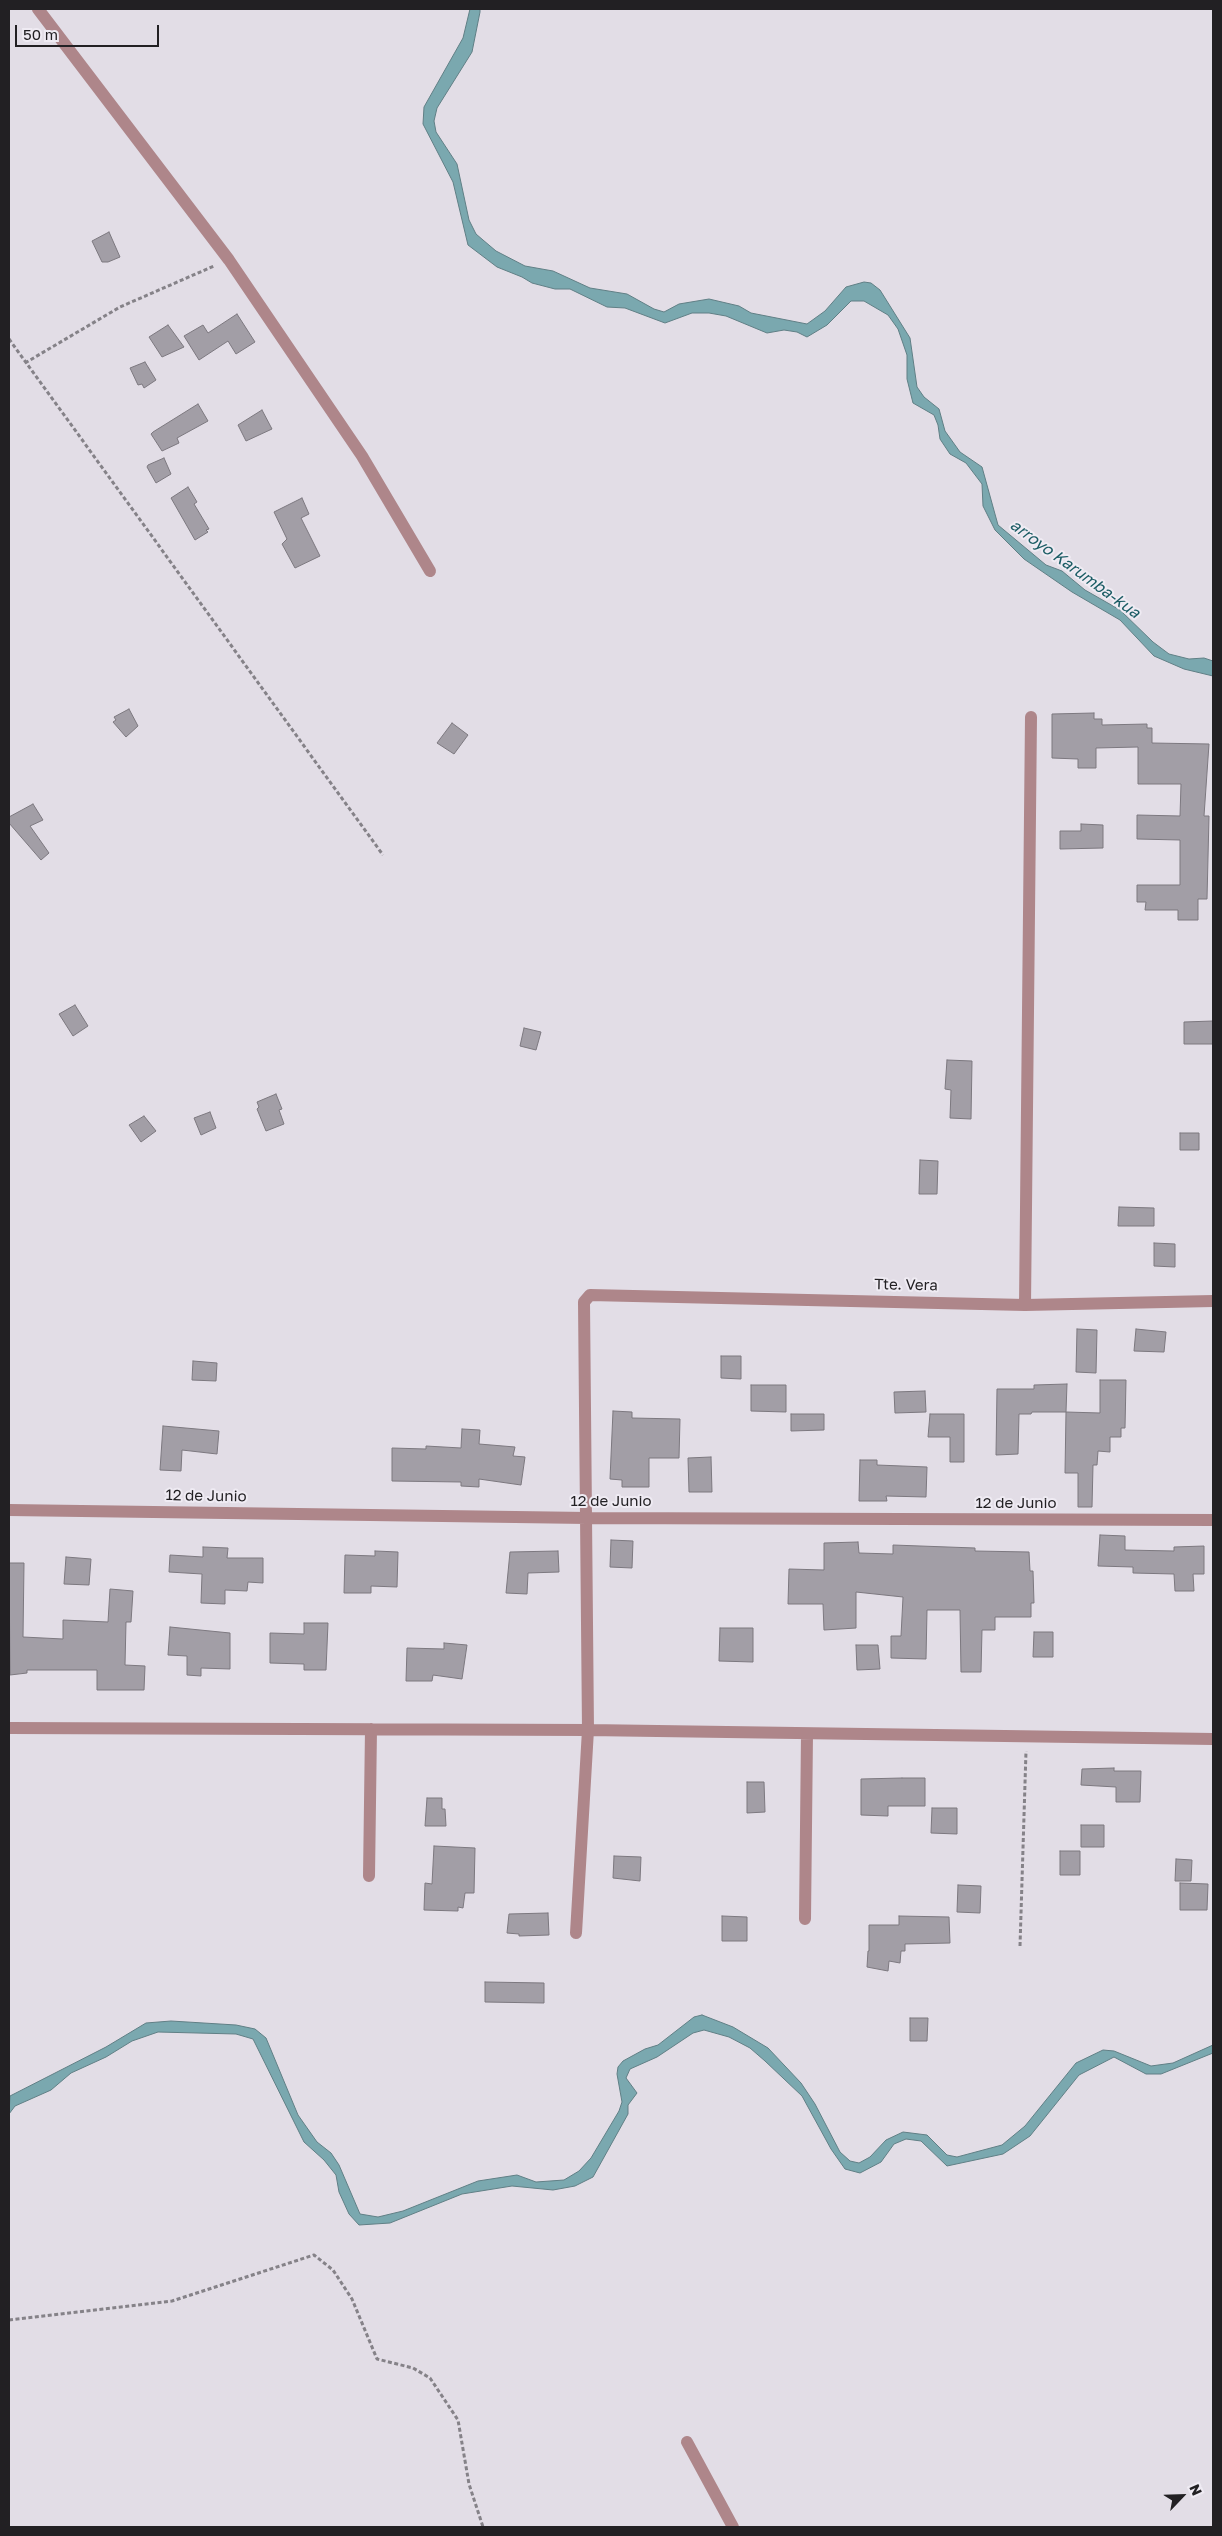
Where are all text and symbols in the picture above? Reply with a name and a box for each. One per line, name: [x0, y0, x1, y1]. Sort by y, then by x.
scale bar: [18, 15, 161, 47]
text: 50 m: [23, 25, 58, 43]
water label: arroyo Karumba-kua: [1006, 516, 1144, 622]
street label: Tte. Vera: [874, 1275, 938, 1295]
street label: 12 de Junio: [165, 1486, 247, 1506]
street label: 12 de Junio: [570, 1492, 652, 1510]
street label: 12 de Junio: [975, 1494, 1057, 1512]
north arrow: [1157, 2471, 1207, 2521]
text: N: [1186, 2481, 1206, 2498]

